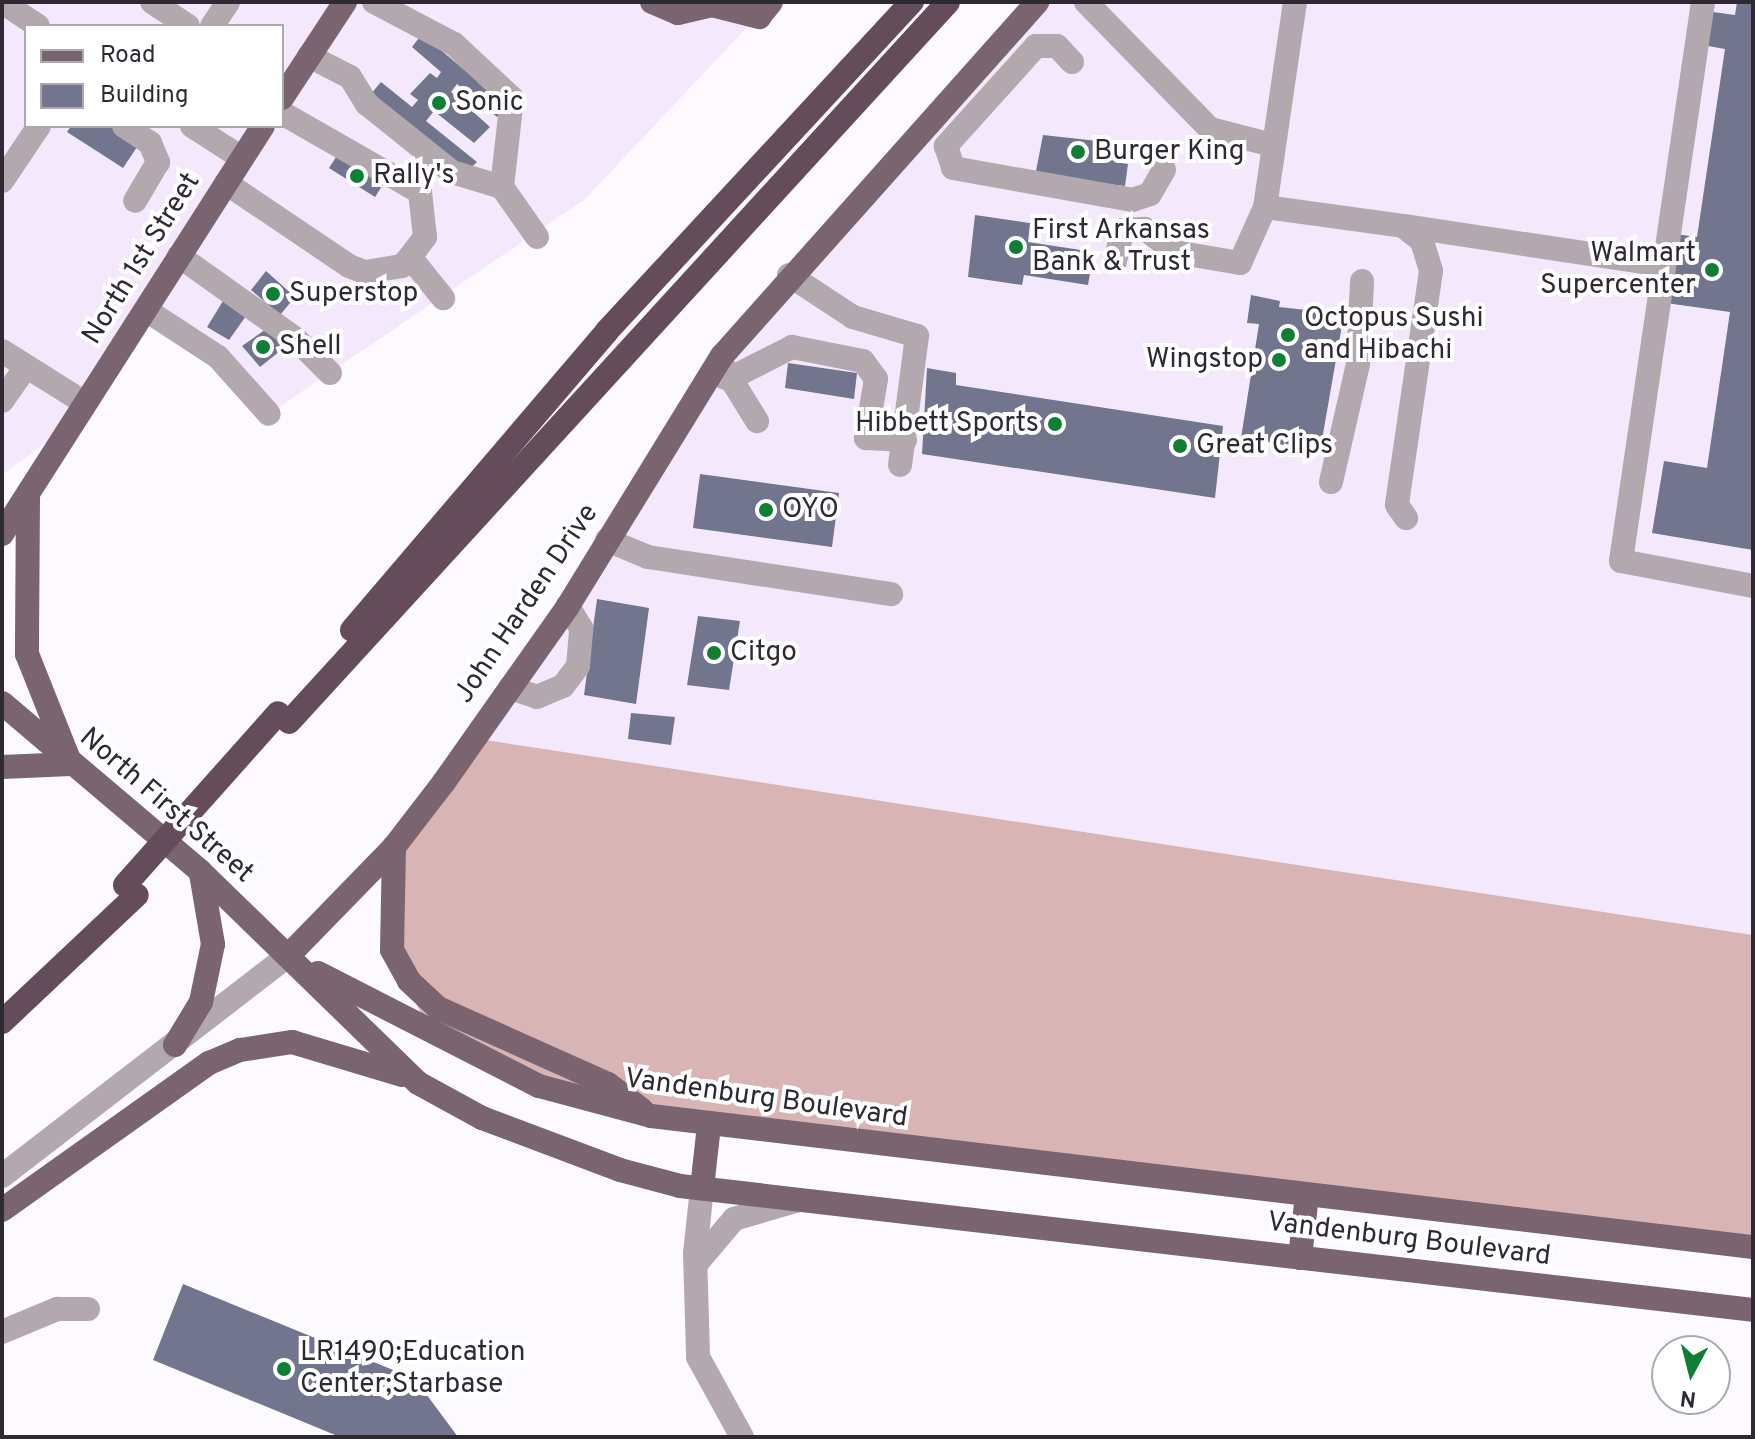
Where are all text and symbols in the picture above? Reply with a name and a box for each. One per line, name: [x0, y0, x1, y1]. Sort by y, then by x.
legend: [24, 24, 284, 128]
text: Road: [100, 41, 156, 71]
text: Building: [100, 81, 189, 111]
place label: Sonic: [455, 86, 524, 120]
marker: Sonic: [430, 94, 448, 112]
place label: Burger King: [1094, 135, 1244, 169]
marker: Burger King: [1069, 143, 1087, 161]
place label: Rally's: [373, 159, 455, 193]
street label: North 1st Street: [76, 167, 208, 351]
marker: Rally's: [348, 167, 366, 185]
place label: First Arkansas Bank & Trust: [1032, 214, 1211, 280]
place label: Walmart Supercenter: [1540, 237, 1696, 303]
marker: First Arkansas Bank & Trust: [1007, 238, 1025, 256]
marker: Walmart Supercenter: [1703, 261, 1721, 279]
place label: Superstop: [289, 277, 418, 311]
marker: Superstop: [264, 285, 282, 303]
place label: Octopus Sushi and Hibachi: [1304, 302, 1484, 368]
marker: Octopus Sushi and Hibachi: [1279, 326, 1297, 344]
place label: Shell: [279, 330, 342, 364]
marker: Shell: [254, 338, 272, 356]
place label: Wingstop: [1146, 343, 1263, 377]
marker: Wingstop: [1270, 351, 1288, 369]
place label: Hibbett Sports: [855, 407, 1039, 441]
marker: Hibbett Sports: [1046, 415, 1064, 433]
place label: Great Clips: [1196, 429, 1333, 463]
marker: Great Clips: [1171, 437, 1189, 455]
place label: OYO: [782, 493, 839, 527]
street label: John Harden Drive: [448, 498, 606, 710]
marker: OYO: [757, 501, 775, 519]
place label: Citgo: [730, 636, 797, 670]
marker: Citgo: [705, 644, 723, 662]
street label: North First Street: [72, 721, 260, 891]
street label: Vandenburg Boulevard: [622, 1063, 910, 1135]
street label: Vandenburg Boulevard: [1265, 1206, 1553, 1274]
north arrow: [1651, 1335, 1731, 1415]
place label: LR1490;Education Center;Starbase: [300, 1336, 525, 1402]
marker: LR1490;Education Center;Starbase: [275, 1360, 293, 1378]
text: N: [1679, 1383, 1698, 1412]

